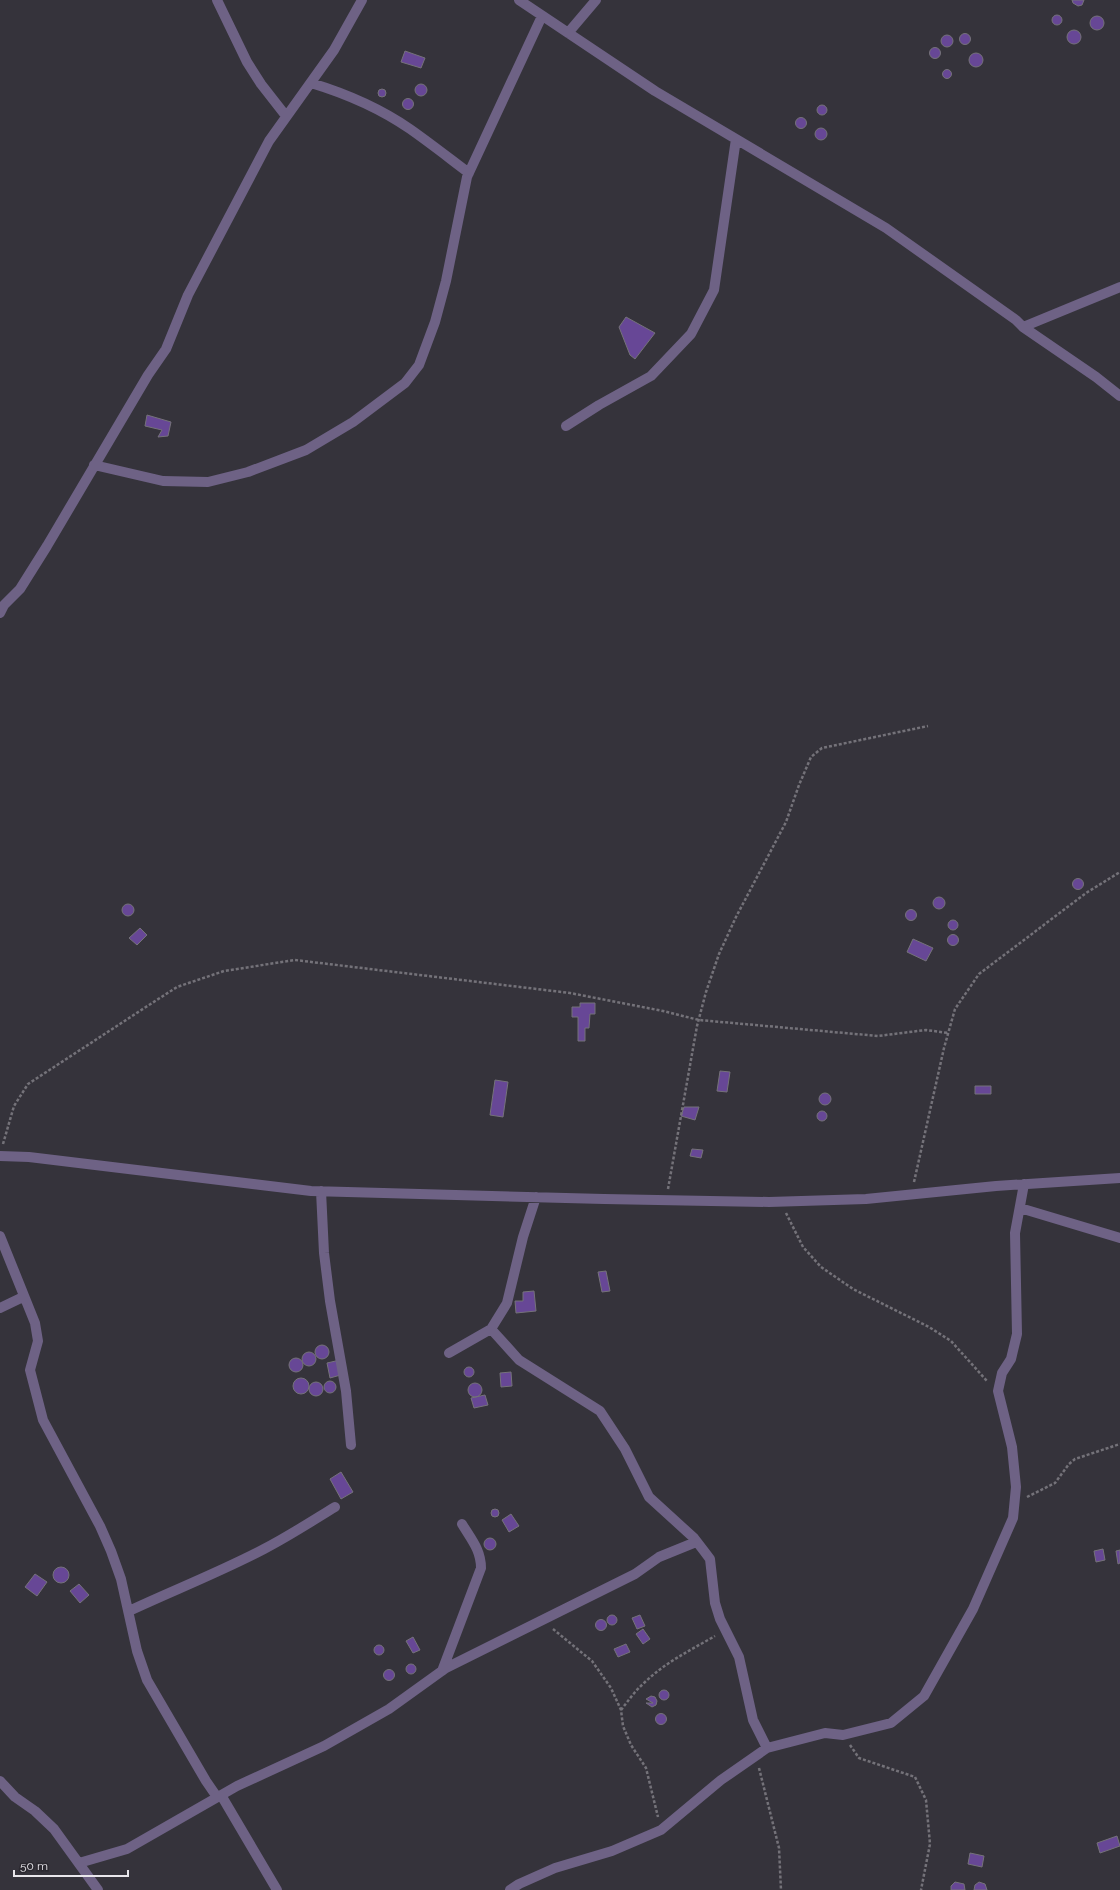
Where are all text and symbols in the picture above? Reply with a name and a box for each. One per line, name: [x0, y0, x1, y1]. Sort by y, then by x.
scale bar: [14, 1852, 128, 1878]
text: 50 m: [20, 1859, 48, 1873]

